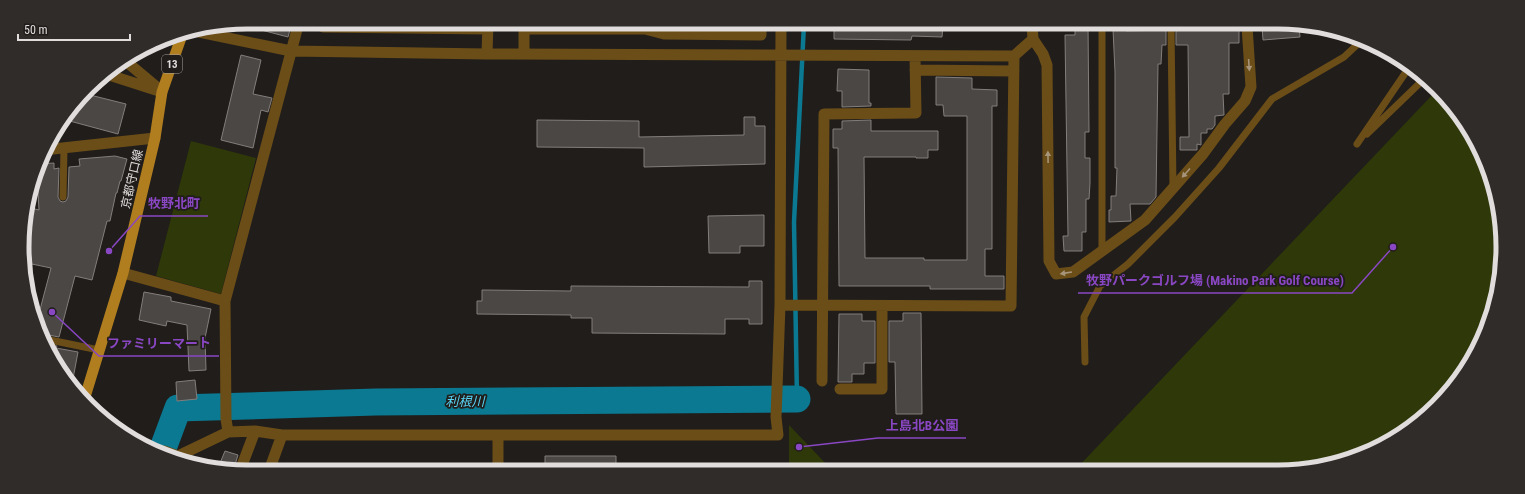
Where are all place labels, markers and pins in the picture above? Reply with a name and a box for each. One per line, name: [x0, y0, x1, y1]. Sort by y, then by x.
callout: 牧野北町: [140, 191, 208, 216]
callout: 牧野パークゴルフ場 (Makino Park Golf Course): [1078, 268, 1352, 293]
callout: ファミリーマート: [99, 331, 219, 356]
callout: 上島北B公園: [878, 413, 966, 438]

